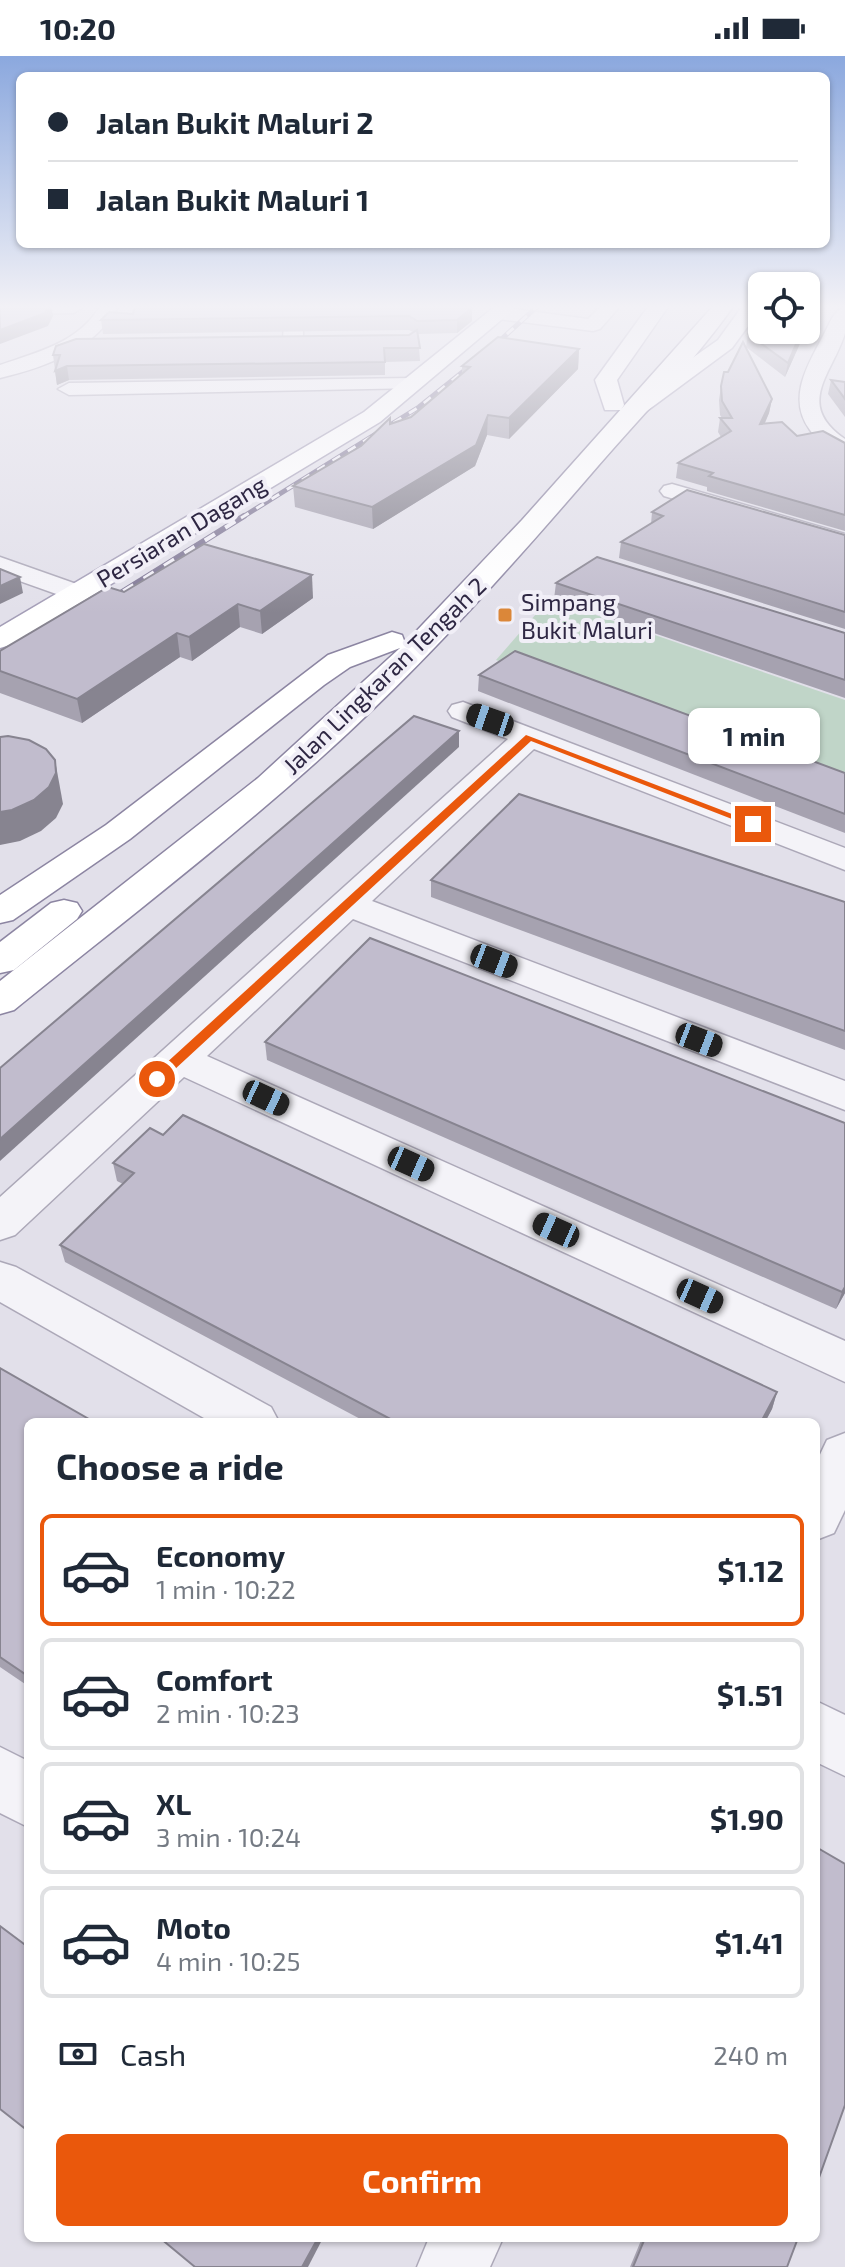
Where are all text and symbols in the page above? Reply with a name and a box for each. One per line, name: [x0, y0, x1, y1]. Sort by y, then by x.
text: 10:20: [40, 10, 116, 46]
text: Jalan Bukit Maluri 2: [96, 104, 374, 140]
text: Jalan Bukit Maluri 1: [96, 181, 369, 217]
map controls: [748, 272, 820, 344]
button: locate: [748, 272, 820, 344]
street label: Persiaran Dagang: [91, 469, 271, 593]
street label: Jalan Lingkaran Tengah 2: [277, 571, 491, 779]
place label: Simpang Bukit Maluri: [521, 587, 653, 644]
marker: Simpang Bukit Maluri: [496, 606, 514, 624]
car: [463, 701, 517, 739]
callout: 1 min: [687, 708, 819, 764]
text: 1 min: [723, 720, 785, 751]
route end: [735, 806, 771, 842]
car: [467, 941, 521, 981]
car: [672, 1020, 726, 1060]
route start: [139, 1061, 175, 1097]
car: [239, 1077, 293, 1119]
car: [384, 1143, 438, 1185]
car: [529, 1209, 583, 1251]
car: [673, 1275, 727, 1317]
text: Choose a ride: [56, 1444, 284, 1487]
icon: car: [60, 1534, 132, 1606]
text: Economy: [156, 1537, 285, 1573]
text: $1.12: [717, 1552, 784, 1588]
text: 1 min · 10:22: [156, 1573, 296, 1604]
icon: car: [60, 1658, 132, 1730]
text: Comfort: [156, 1661, 273, 1697]
text: $1.51: [717, 1676, 784, 1712]
text: 2 min · 10:23: [156, 1697, 300, 1728]
icon: car: [60, 1782, 132, 1854]
text: XL: [156, 1785, 191, 1821]
text: $1.90: [710, 1800, 784, 1836]
text: 3 min · 10:24: [156, 1821, 301, 1852]
icon: car: [60, 1906, 132, 1978]
text: Moto: [156, 1909, 231, 1945]
text: $1.41: [714, 1924, 784, 1960]
text: 4 min · 10:25: [156, 1945, 301, 1976]
icon: cash: [56, 2032, 100, 2076]
text: Cash: [120, 2036, 186, 2072]
text: 240 m: [713, 2039, 788, 2070]
button: Confirm: [56, 2134, 788, 2226]

